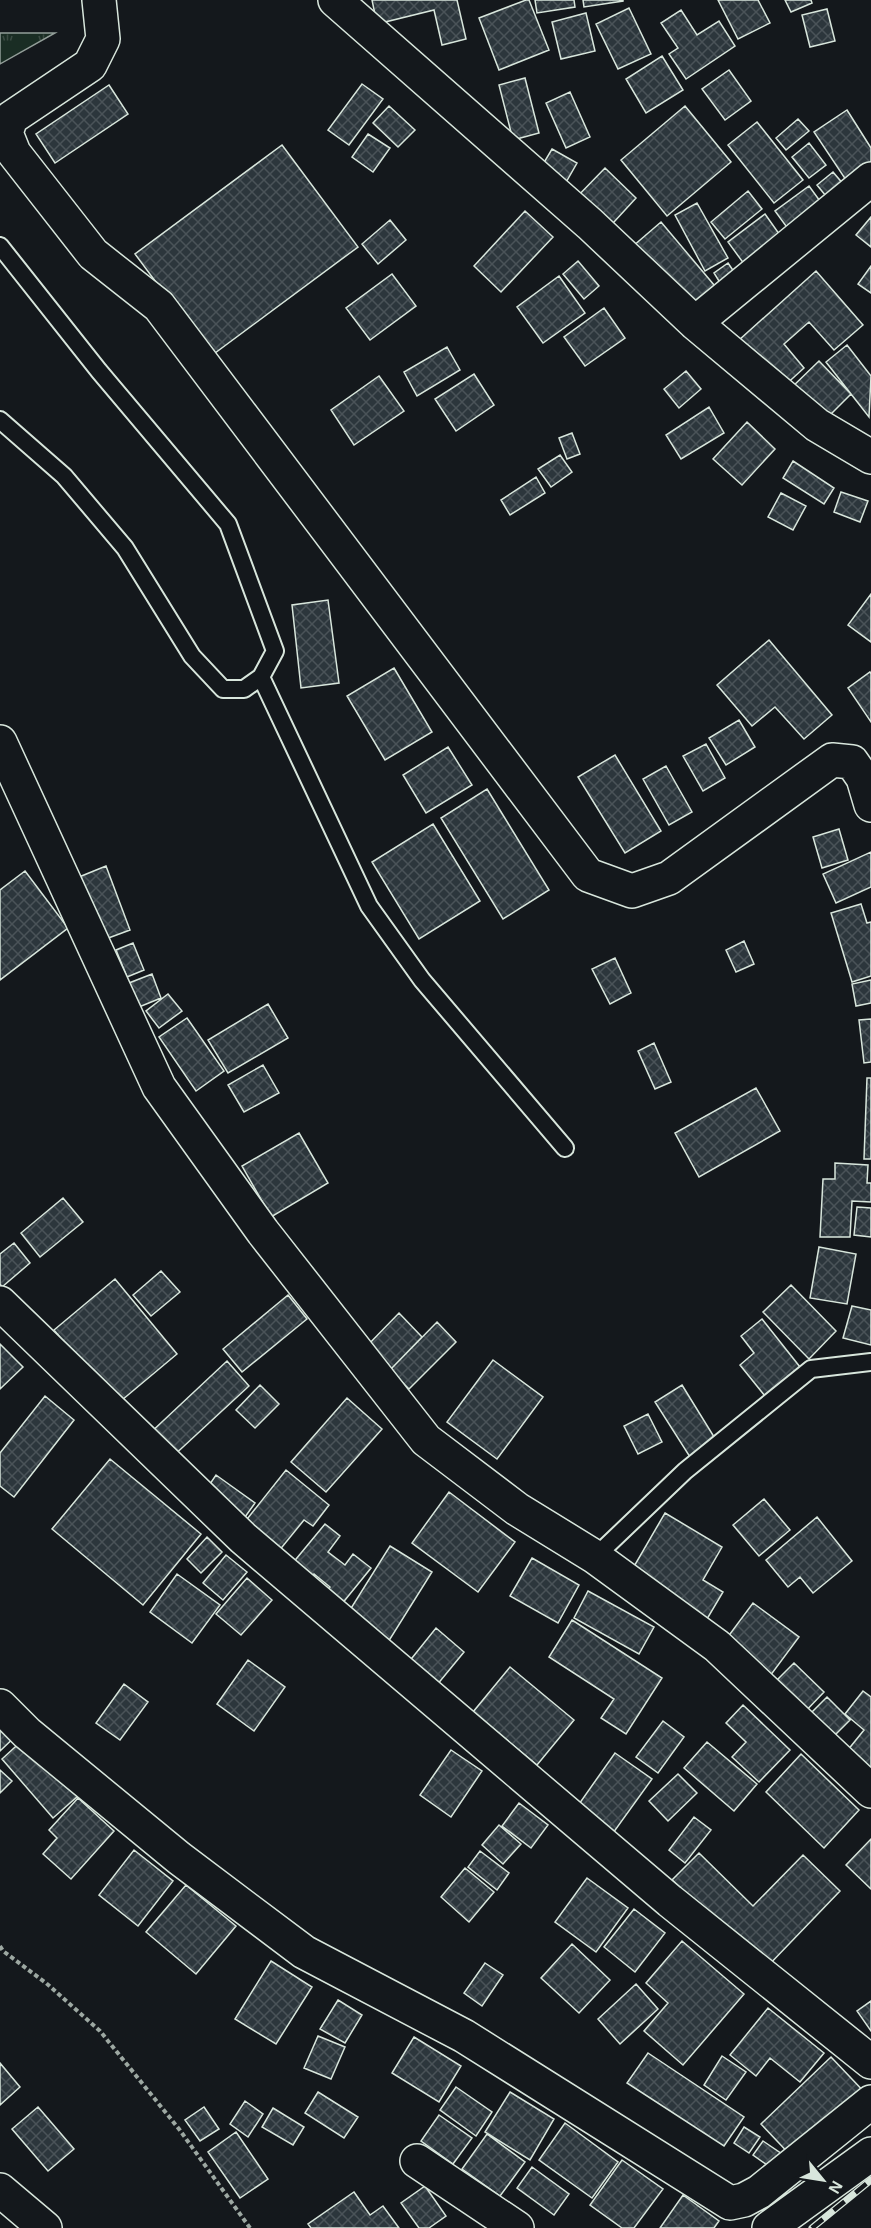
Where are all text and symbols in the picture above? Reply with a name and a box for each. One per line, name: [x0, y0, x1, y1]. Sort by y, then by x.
north arrow: [793, 2150, 853, 2210]
text: N: [825, 2178, 846, 2197]

